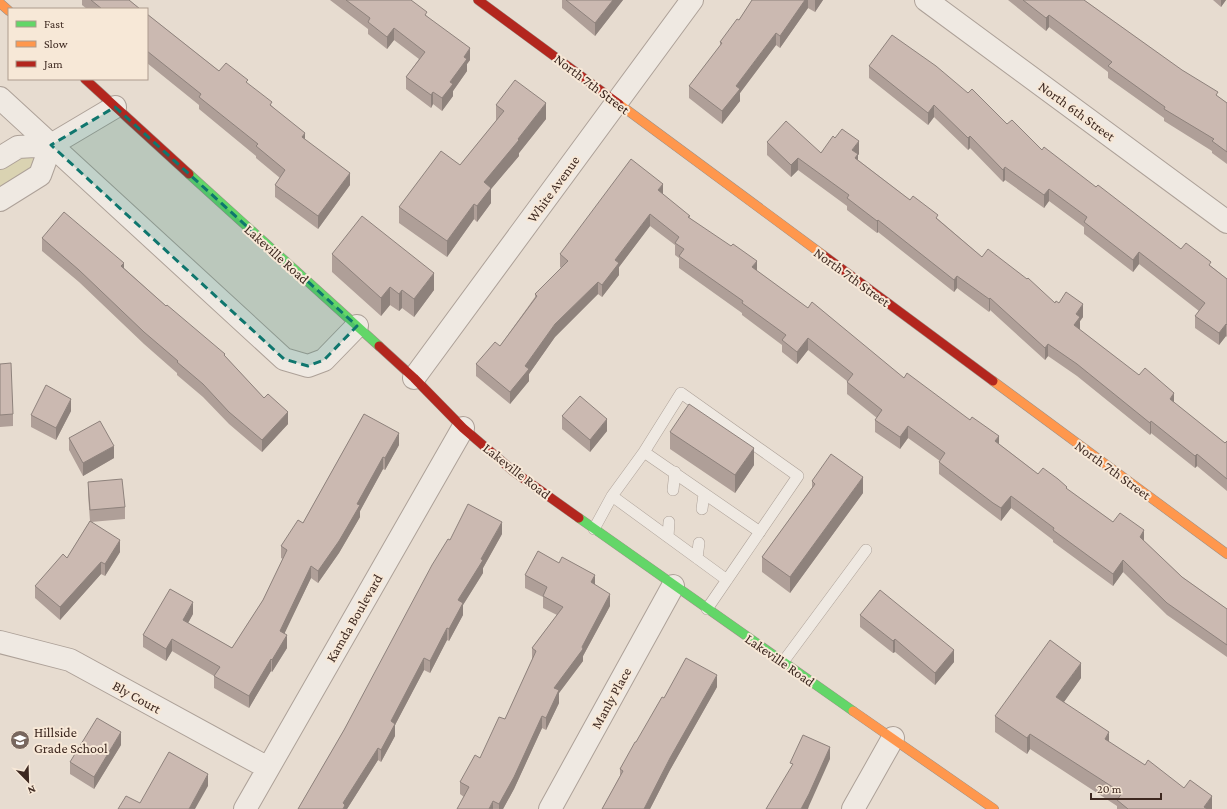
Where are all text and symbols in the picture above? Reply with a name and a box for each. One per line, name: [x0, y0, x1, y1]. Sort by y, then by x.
legend: [8, 8, 148, 80]
text: Fast: [44, 17, 65, 31]
text: Slow: [44, 37, 68, 51]
street label: North 7th Street: [551, 51, 633, 118]
text: Jam: [43, 57, 63, 71]
street label: North 6th Street: [1036, 78, 1119, 144]
street label: White Avenue: [523, 152, 583, 226]
street label: Lakeville Road: [242, 221, 313, 287]
street label: North 7th Street: [811, 244, 893, 310]
street label: North 7th Street: [1072, 437, 1154, 503]
street label: Lakeville Road: [480, 440, 554, 503]
street label: Kamda Boulevard: [322, 571, 386, 665]
street label: Lakeville Road: [742, 630, 818, 690]
street label: Manly Place: [588, 665, 634, 731]
street label: Bly Court: [110, 677, 164, 717]
place label: Hillside Grade School: [34, 724, 108, 756]
school or university icon: Hillside Grade School: [9, 729, 31, 751]
north arrow: [8, 761, 48, 801]
scale bar: [1091, 775, 1161, 801]
text: 20 m: [1097, 782, 1122, 796]
text: N: [26, 783, 38, 797]

